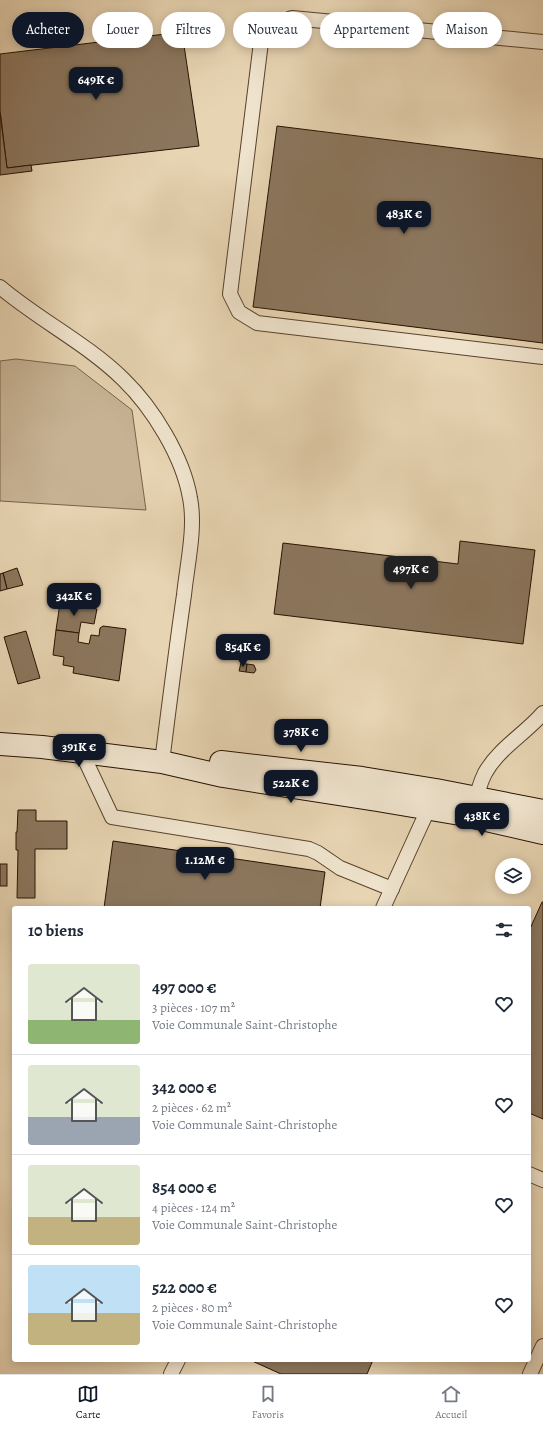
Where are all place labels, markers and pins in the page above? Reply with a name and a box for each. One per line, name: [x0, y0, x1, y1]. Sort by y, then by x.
pin: 649K €: [63, 67, 129, 101]
pin: 483K €: [371, 201, 437, 235]
pin: 497K €: [378, 556, 444, 590]
pin: 342K €: [41, 583, 107, 617]
pin: 854K €: [210, 634, 276, 668]
pin: 378K €: [268, 719, 334, 753]
pin: 391K €: [46, 734, 112, 768]
pin: 522K €: [258, 770, 324, 804]
pin: 438K €: [449, 803, 515, 837]
pin: 1.12M €: [168, 847, 242, 881]

